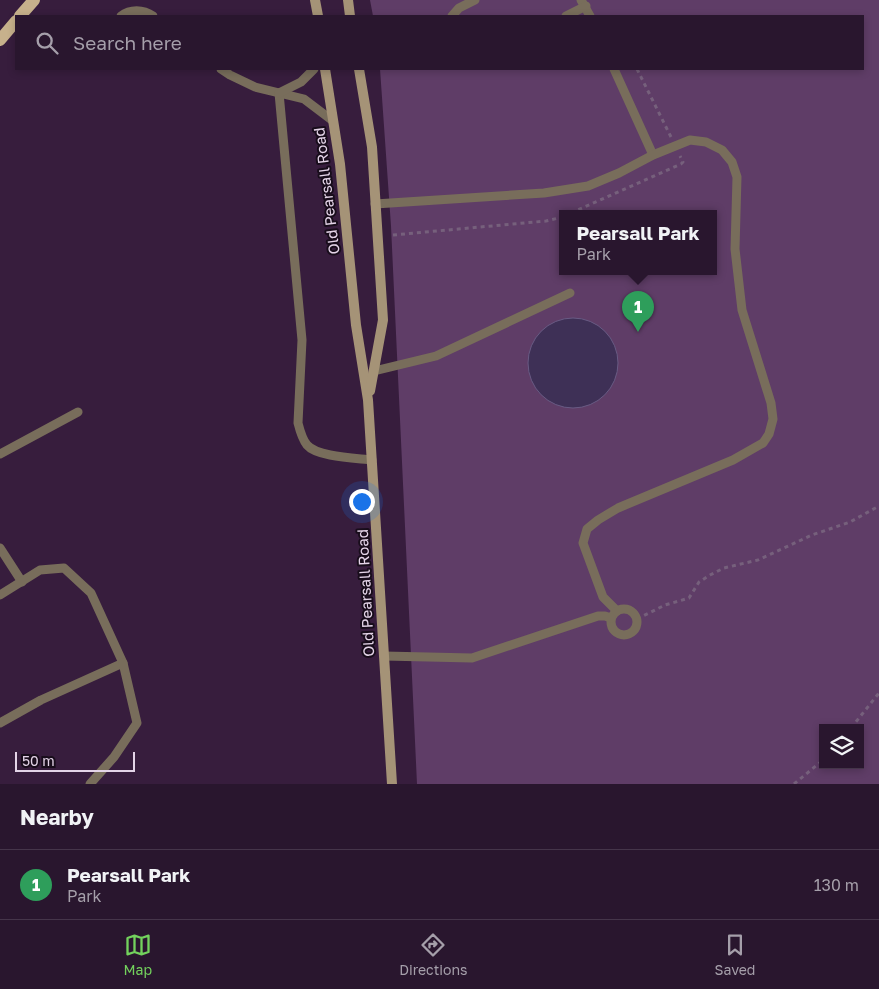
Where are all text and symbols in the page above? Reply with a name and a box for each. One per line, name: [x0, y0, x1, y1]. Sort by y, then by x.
search box: [15, 15, 864, 70]
icon: search: [33, 29, 61, 57]
text: Search here: [73, 31, 182, 54]
street label: Old Pearsall Road: [309, 126, 343, 256]
popup: [559, 210, 717, 275]
text: Pearsall Park: [576, 221, 700, 244]
text: Park: [576, 244, 611, 264]
pin: 1: [622, 291, 654, 332]
your location: [349, 489, 375, 515]
street label: Old Pearsall Road: [353, 529, 377, 657]
map controls: [819, 724, 864, 769]
button: layers: [819, 724, 864, 769]
scale bar: [15, 749, 135, 772]
text: 50 m: [22, 752, 55, 769]
text: Nearby: [20, 804, 94, 830]
text: Pearsall Park: [67, 863, 190, 886]
text: 1: [32, 875, 40, 895]
text: 130 m: [814, 875, 859, 895]
text: Park: [67, 886, 102, 906]
tab: Map: [124, 931, 152, 978]
tab: Directions: [399, 931, 468, 978]
tab: Saved: [715, 931, 755, 978]

